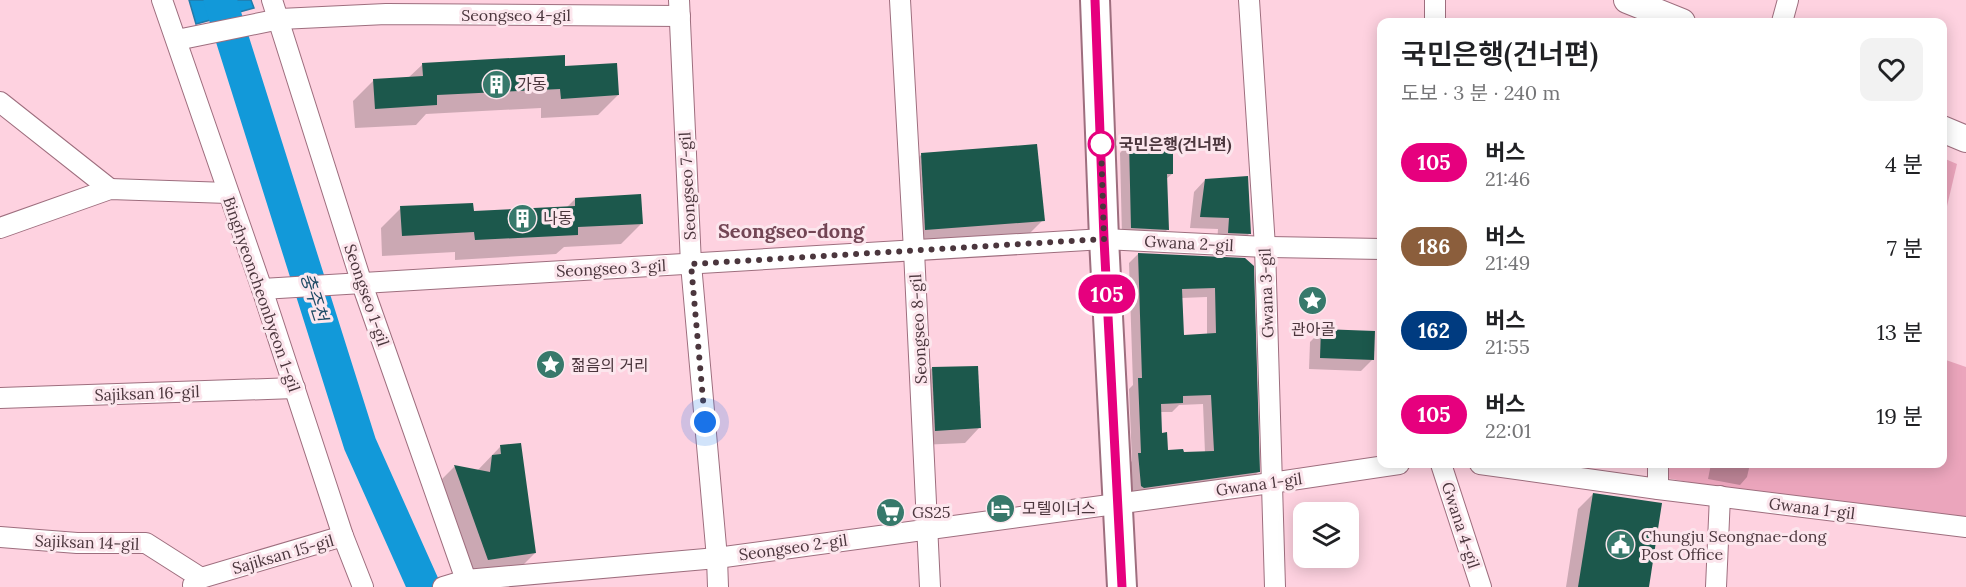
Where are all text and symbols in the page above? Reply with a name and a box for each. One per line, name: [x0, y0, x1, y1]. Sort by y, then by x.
street label: Seongseo 4-gil: [461, 5, 571, 25]
text: 국민은행(건너편): [1401, 36, 1598, 72]
button: heart: [1860, 38, 1923, 101]
building icon: 가동: [480, 68, 512, 100]
place label: 가동: [517, 74, 547, 94]
text: 도보 · 3 분 · 240 m: [1401, 80, 1560, 105]
street label: Seongseo 7-gil: [674, 131, 700, 241]
marker: 국민은행(건너편): [1088, 131, 1114, 157]
place label: 국민은행(건너편): [1119, 134, 1232, 155]
text: 버스: [1485, 138, 1525, 166]
text: 105: [1417, 149, 1451, 176]
text: 4 분: [1885, 150, 1923, 178]
text: 21:46: [1485, 166, 1530, 191]
street label: Binghyeoncheonbyeon 1-gil: [219, 194, 305, 394]
building icon: 나동: [506, 202, 538, 234]
place label: 나동: [543, 208, 573, 228]
district label: Seongseo-dong: [718, 218, 865, 243]
text: 버스: [1485, 222, 1525, 250]
street label: Gwana 2-gil: [1144, 231, 1234, 255]
text: 186: [1418, 233, 1450, 260]
text: 7 분: [1887, 234, 1923, 262]
street label: Seongseo 1-gil: [340, 241, 394, 349]
street label: Gwana 3-gil: [1254, 248, 1278, 338]
text: 21:49: [1485, 250, 1530, 275]
street label: Seongseo 3-gil: [556, 255, 666, 281]
water label: 충주천: [296, 270, 334, 326]
street label: Seongseo 8-gil: [905, 274, 931, 384]
line badge: 105: [1072, 274, 1142, 314]
text: 105: [1090, 281, 1124, 308]
place icon: 관아골: [1297, 285, 1329, 317]
text: 버스: [1485, 306, 1525, 334]
text: 162: [1418, 317, 1450, 344]
text: 13 분: [1877, 318, 1923, 346]
place label: 관아골: [1291, 319, 1335, 339]
text: 21:55: [1485, 334, 1530, 359]
place icon: 젊음의 거리: [534, 349, 566, 381]
place label: 젊음의 거리: [571, 355, 649, 375]
street label: Sajiksan 16-gil: [94, 381, 200, 405]
text: 버스: [1485, 390, 1525, 418]
text: 105: [1417, 401, 1451, 428]
text: 19 분: [1876, 402, 1923, 430]
your location: [690, 407, 720, 437]
text: 22:01: [1485, 418, 1531, 443]
street label: Gwana 1-gil: [1215, 468, 1303, 500]
street label: Gwana 4-gil: [1438, 479, 1484, 571]
hotel icon: 모텔이너스: [985, 492, 1017, 524]
street label: Gwana 1-gil: [1768, 493, 1856, 523]
supermarket icon: GS25: [875, 496, 907, 528]
place label: 모텔이너스: [1022, 498, 1096, 518]
place label: GS25: [912, 502, 951, 522]
map controls: [1293, 502, 1359, 568]
button: layers: [1293, 502, 1359, 568]
place label: Chungju Seongnae-dong Post Office: [1641, 526, 1828, 564]
street label: Seongseo 2-gil: [737, 529, 849, 565]
public building icon: Chungju Seongnae-dong Post Office: [1604, 529, 1636, 561]
street label: Sajiksan 14-gil: [34, 530, 140, 554]
street label: Sajiksan 15-gil: [230, 530, 336, 578]

